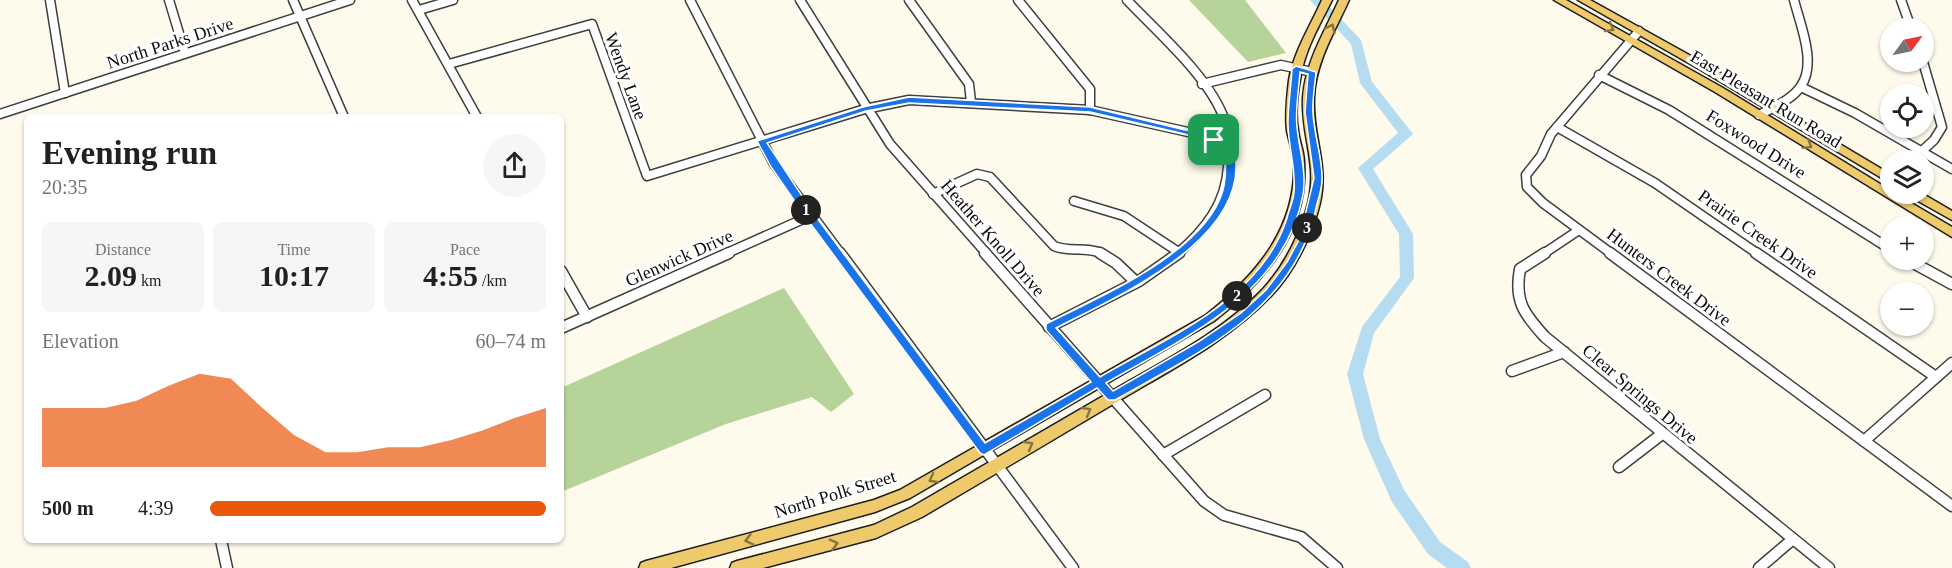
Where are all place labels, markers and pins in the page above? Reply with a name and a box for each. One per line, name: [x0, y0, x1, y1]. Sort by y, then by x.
pin: [1188, 114, 1239, 165]
pin: 1: [791, 195, 821, 225]
pin: 3: [1292, 213, 1322, 243]
pin: 2: [1222, 281, 1252, 311]

